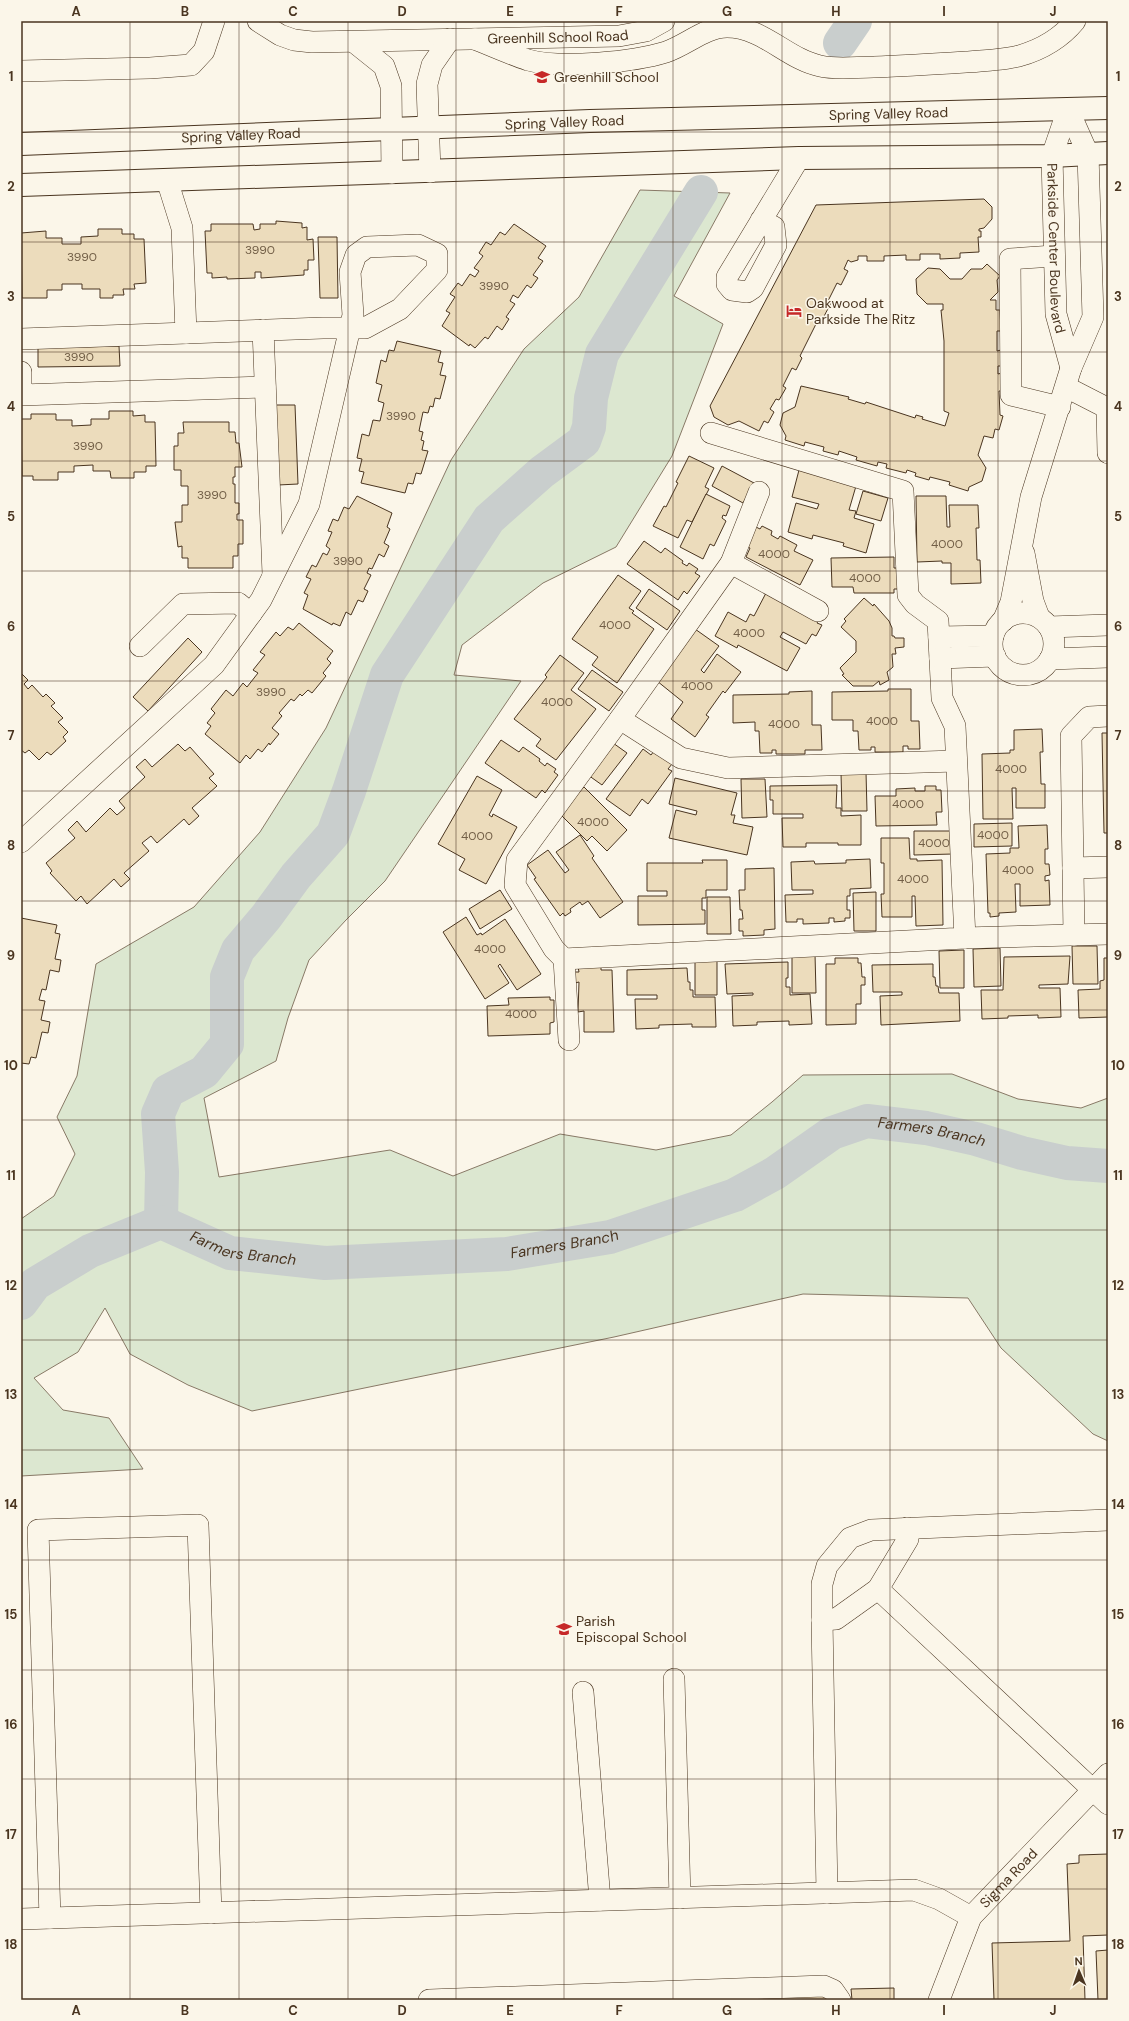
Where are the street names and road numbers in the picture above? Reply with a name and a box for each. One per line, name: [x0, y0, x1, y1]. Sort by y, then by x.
street label: Greenhill School Road: [487, 25, 630, 48]
street label: Spring Valley Road: [829, 103, 948, 124]
street label: Spring Valley Road: [505, 111, 624, 133]
street label: Spring Valley Road: [181, 124, 301, 147]
street label: Parkside Center Boulevard: [1043, 163, 1070, 335]
street label: Sigma Road: [976, 1844, 1041, 1912]

